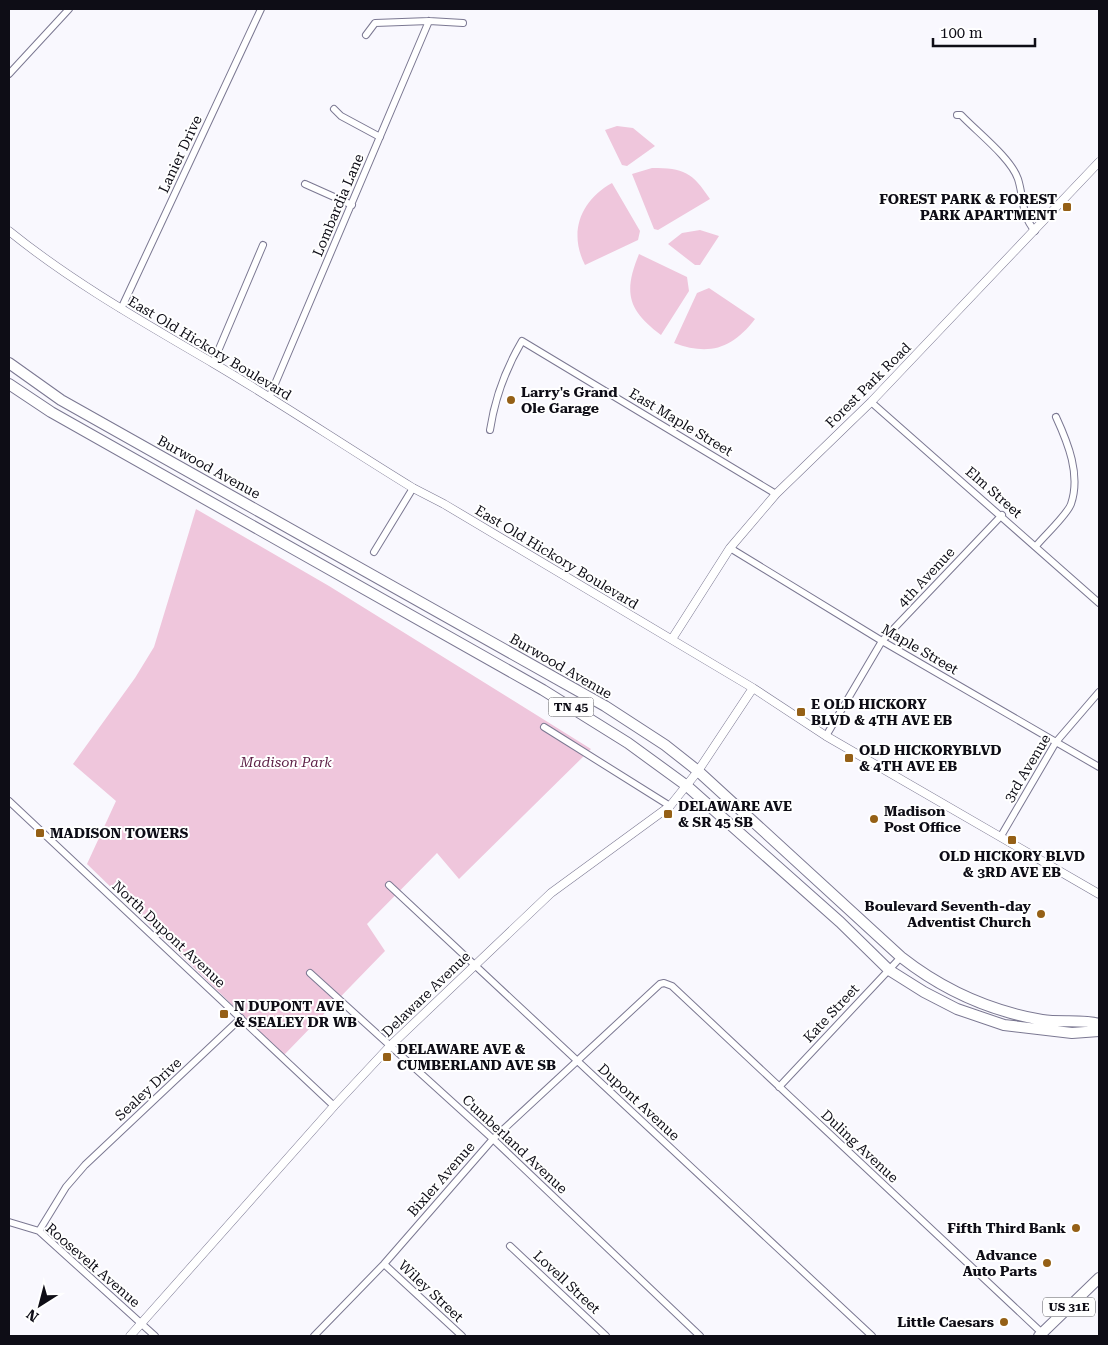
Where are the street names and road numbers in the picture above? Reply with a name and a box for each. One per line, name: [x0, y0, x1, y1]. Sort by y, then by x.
street label: Lanier Drive: [155, 113, 205, 195]
street label: Lombardia Lane: [309, 151, 367, 259]
street label: East Old Hickory Boulevard: [126, 293, 294, 403]
street label: Forest Park Road: [822, 339, 914, 431]
street label: East Maple Street: [626, 385, 736, 459]
street label: Burwood Avenue: [155, 432, 264, 502]
street label: Elm Street: [962, 463, 1026, 521]
street label: East Old Hickory Boulevard: [473, 502, 641, 612]
street label: 4th Avenue: [894, 544, 958, 610]
street label: Maple Street: [879, 621, 961, 677]
street label: Burwood Avenue: [507, 630, 615, 702]
road number: TN 45: [548, 698, 594, 716]
street label: 3rd Avenue: [1001, 731, 1054, 805]
street label: North Dupont Avenue: [109, 877, 229, 991]
street label: Delaware Avenue: [379, 948, 474, 1040]
street label: Kate Street: [800, 981, 862, 1045]
street label: Sealey Drive: [112, 1054, 185, 1124]
street label: Dupont Avenue: [595, 1060, 683, 1144]
street label: Cumberland Avenue: [459, 1091, 571, 1197]
street label: Duling Avenue: [818, 1106, 902, 1186]
street label: Bixler Avenue: [404, 1138, 478, 1220]
street label: Roosevelt Avenue: [43, 1220, 144, 1310]
street label: Lovell Street: [531, 1247, 603, 1317]
street label: Wiley Street: [395, 1257, 467, 1325]
road number: US 31E: [1043, 1298, 1095, 1316]

